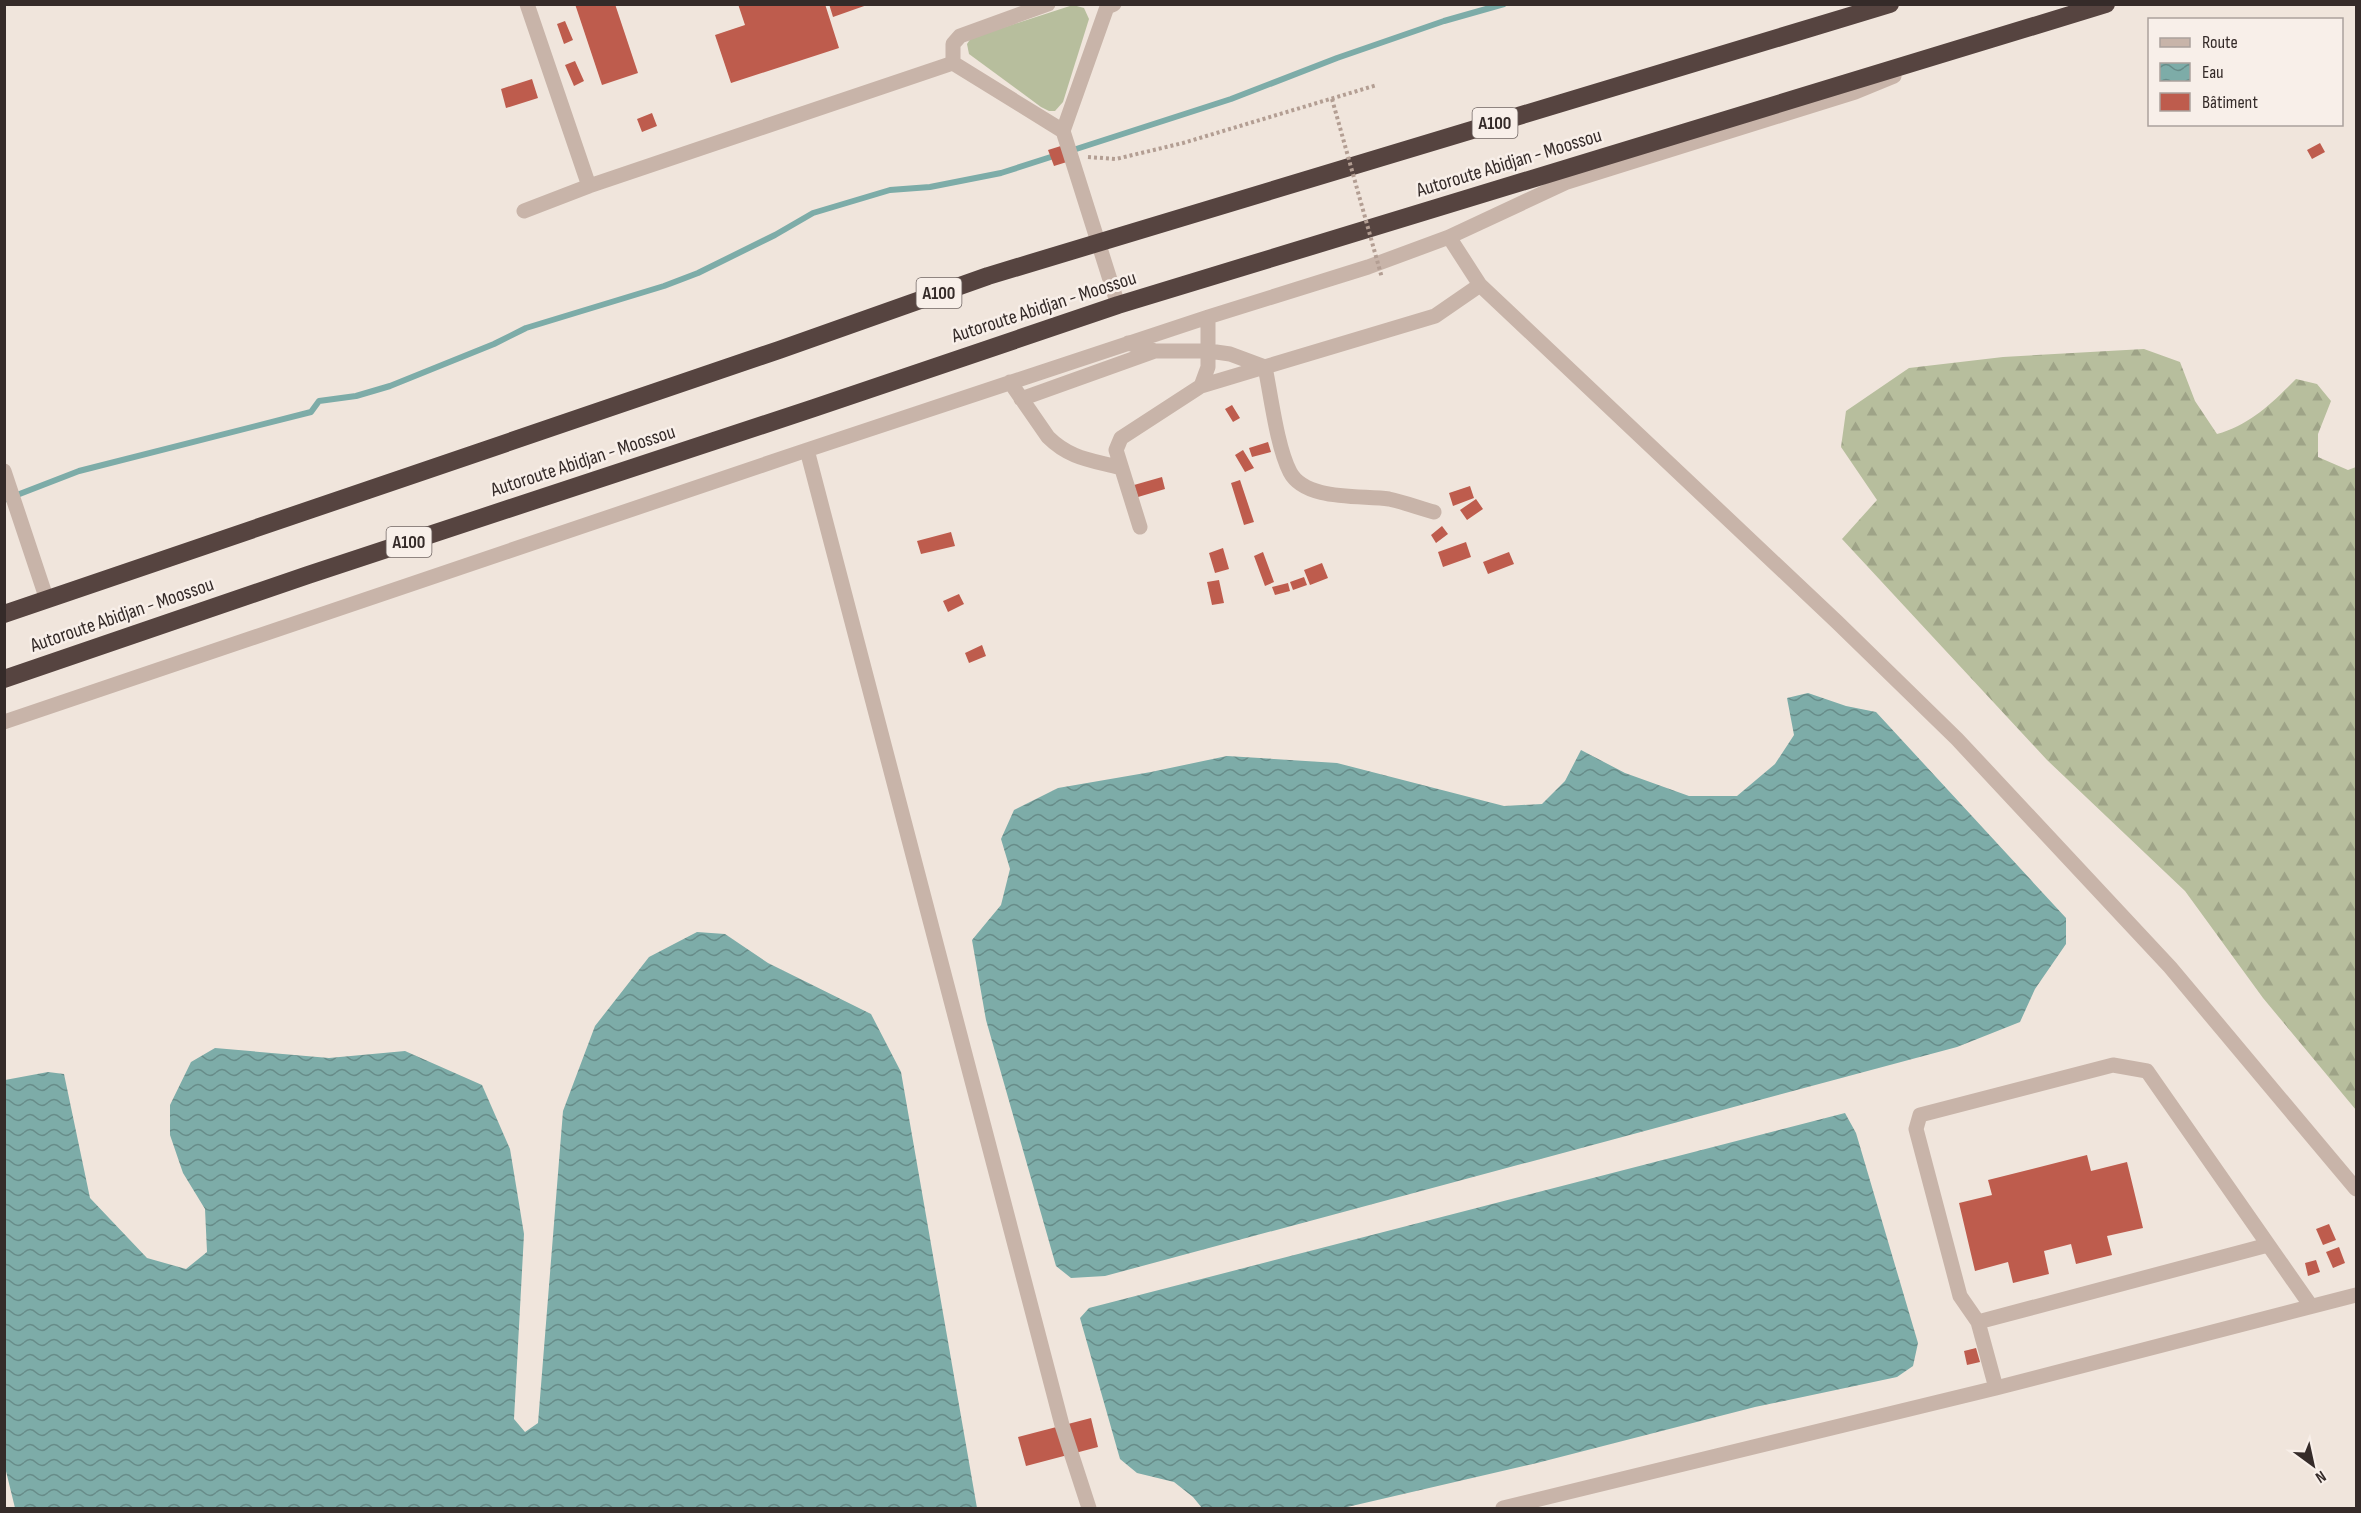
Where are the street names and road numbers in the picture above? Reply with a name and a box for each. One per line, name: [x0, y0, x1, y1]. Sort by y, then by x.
road number: A100: [1472, 108, 1518, 138]
street label: Autoroute Abidjan - Moossou: [1413, 123, 1605, 203]
street label: Autoroute Abidjan - Moossou: [948, 266, 1139, 348]
road number: A100: [916, 278, 962, 308]
street label: Autoroute Abidjan - Moossou: [487, 420, 678, 502]
road number: A100: [386, 527, 432, 557]
street label: Autoroute Abidjan - Moossou: [26, 572, 217, 658]

